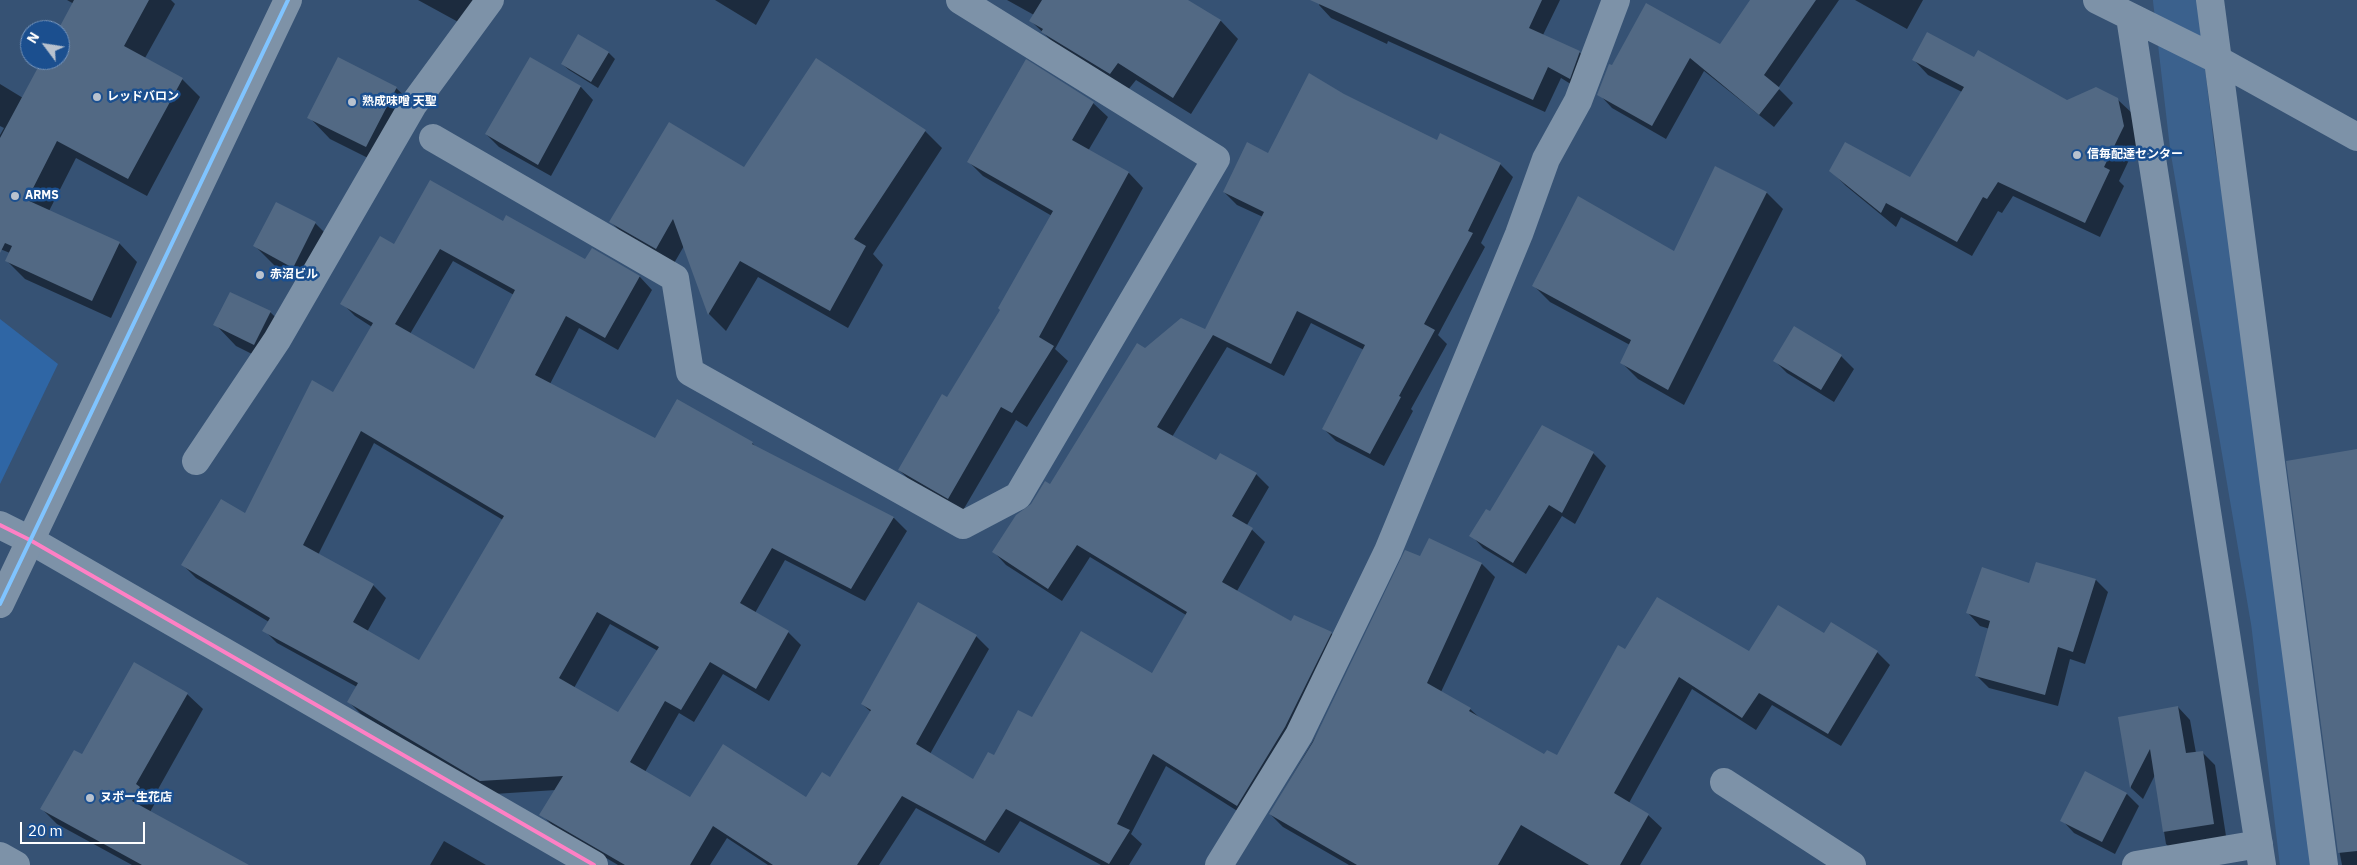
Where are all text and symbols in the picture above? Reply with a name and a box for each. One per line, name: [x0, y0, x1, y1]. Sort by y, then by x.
north arrow: [20, 20, 70, 70]
text: N: [23, 29, 43, 47]
place label: レッドバロン: [107, 90, 179, 104]
marker: レッドバロン: [91, 91, 103, 103]
place label: 熟成味噌 天聖: [362, 95, 437, 109]
marker: 熟成味噌 天聖: [346, 96, 358, 108]
place label: 信毎配達センター: [2087, 148, 2183, 162]
marker: 信毎配達センター: [2071, 149, 2083, 161]
place label: ARMS: [25, 189, 59, 203]
marker: ARMS: [9, 190, 21, 202]
place label: 赤沼ビル: [270, 268, 318, 282]
marker: 赤沼ビル: [254, 269, 266, 281]
place label: ヌボー生花店: [100, 791, 172, 805]
marker: ヌボー生花店: [84, 792, 96, 804]
scale bar: [22, 812, 148, 844]
text: 20 m: [28, 821, 63, 840]

